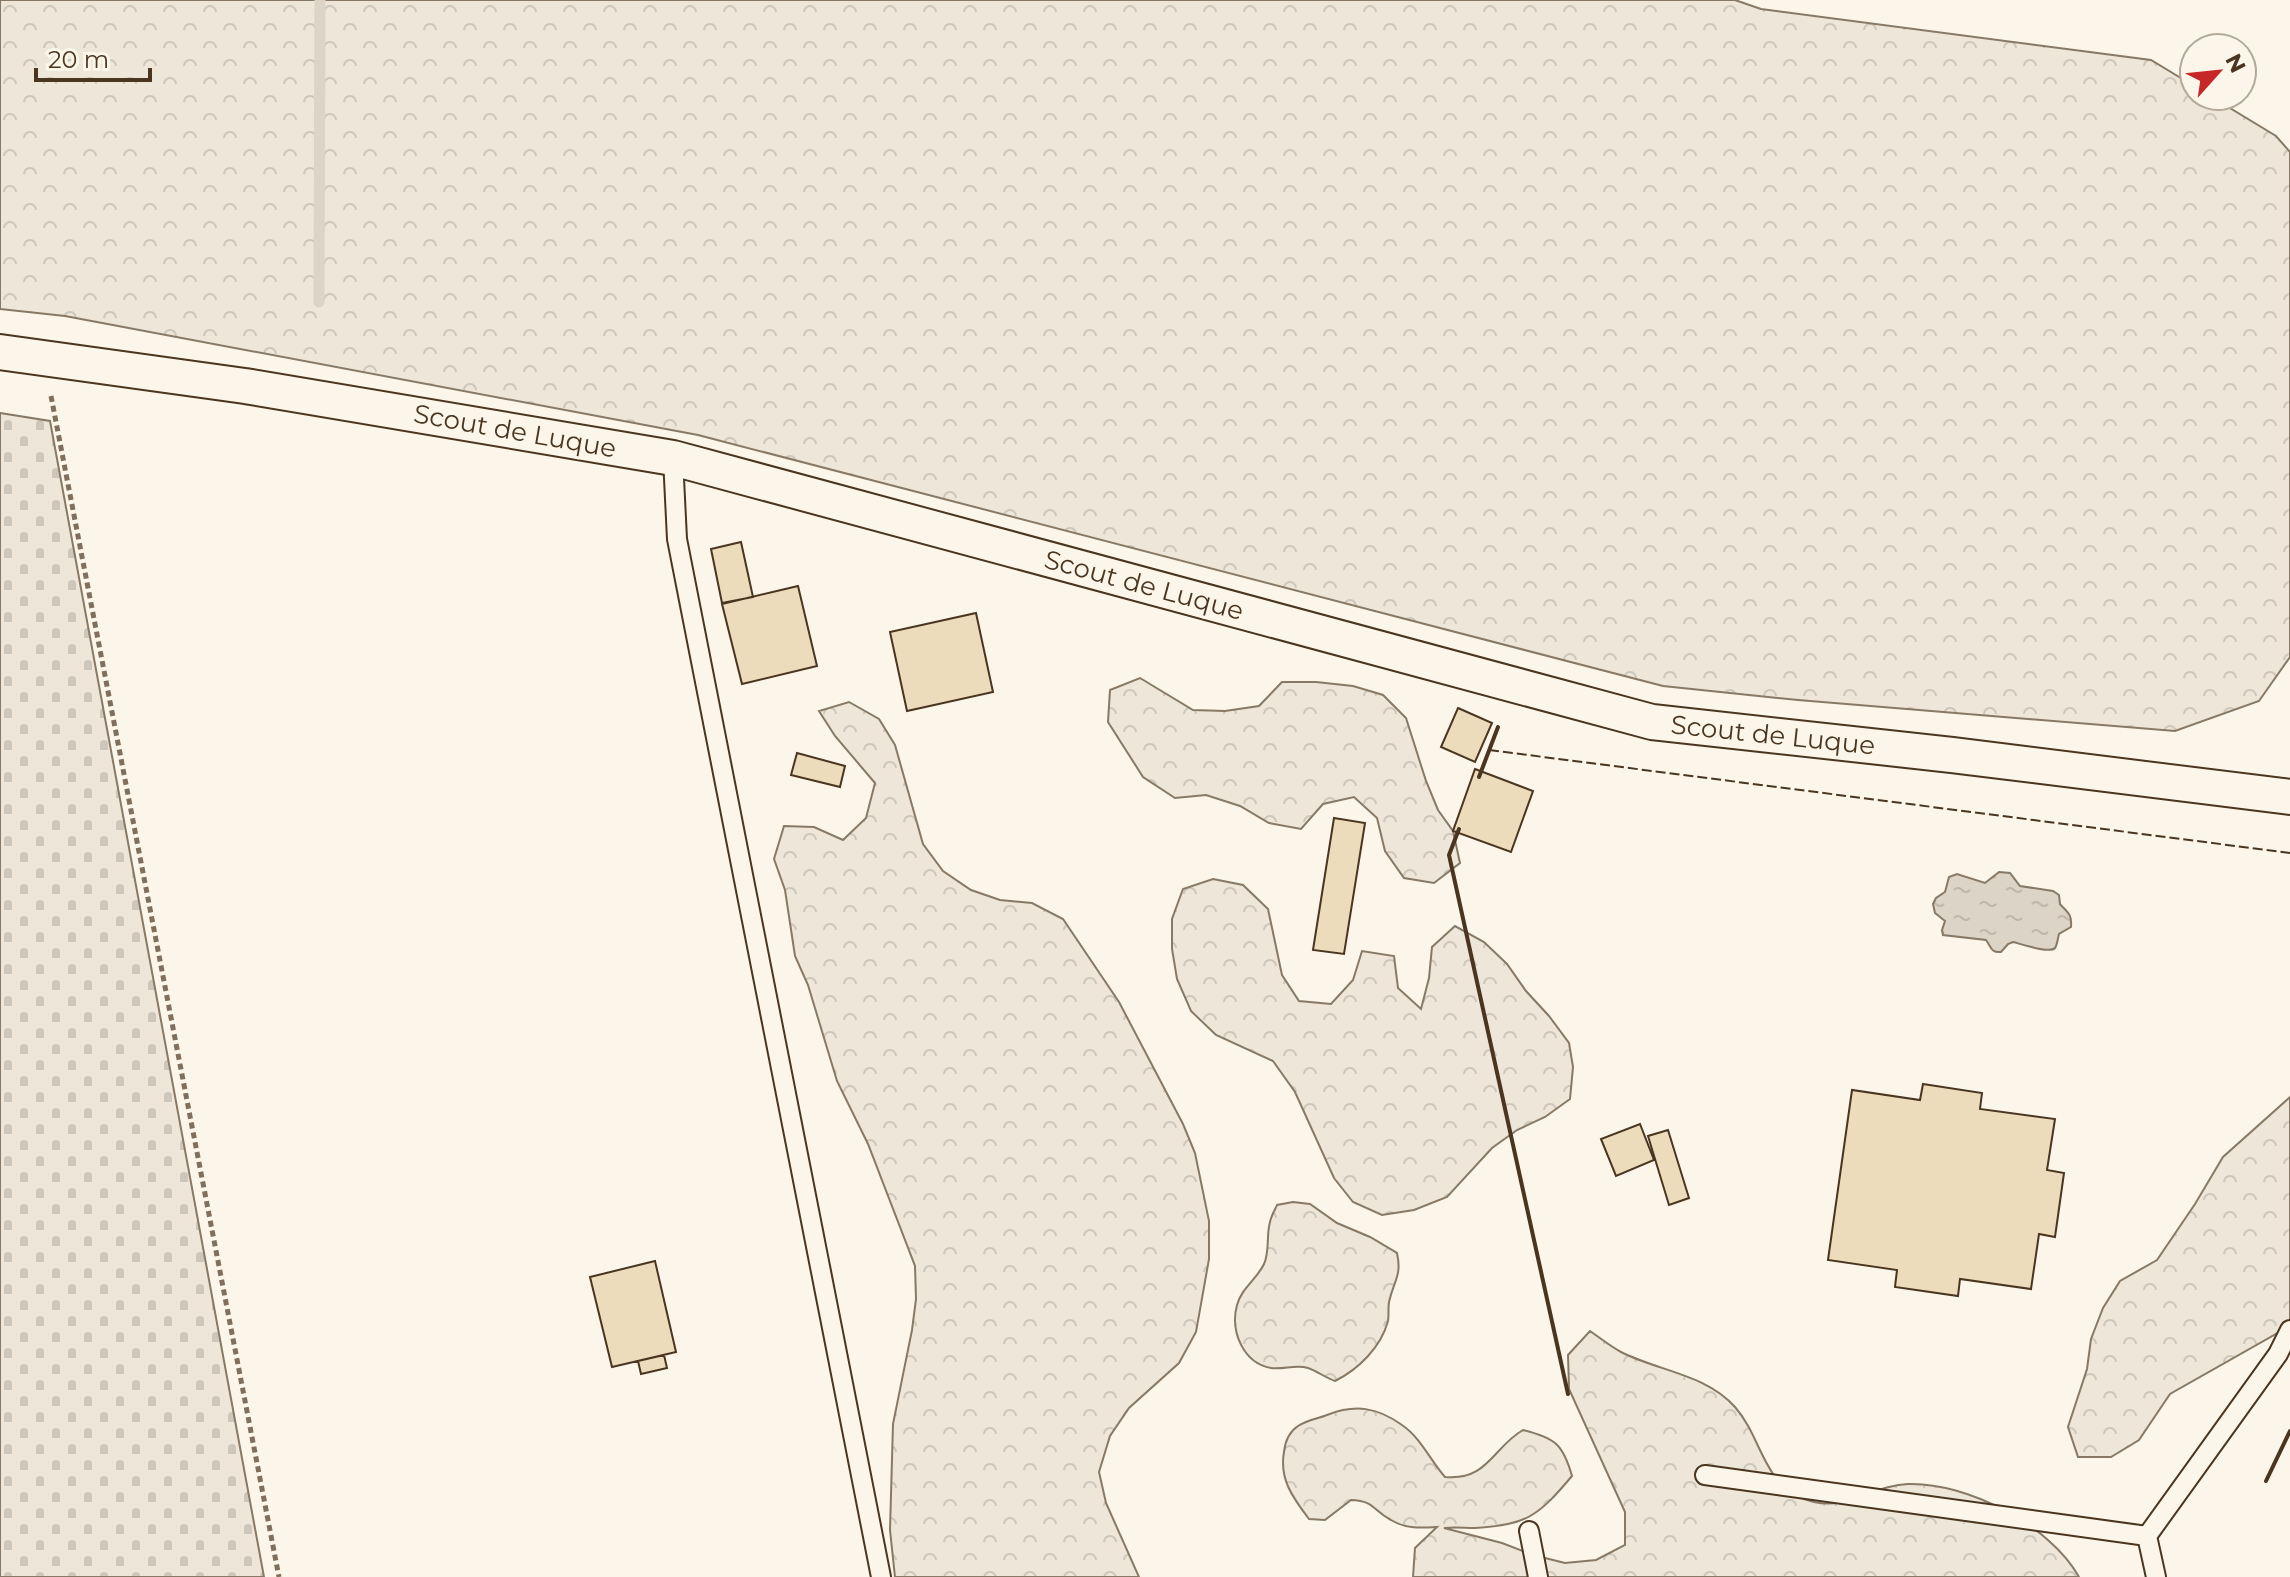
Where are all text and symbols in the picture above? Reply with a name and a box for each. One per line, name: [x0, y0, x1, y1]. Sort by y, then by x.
scale bar: [36, 32, 150, 82]
north arrow: [2178, 32, 2258, 112]
text: 20 m: [48, 45, 109, 74]
text: N: [2219, 49, 2251, 77]
street label: Scout de Luque: [411, 397, 619, 465]
street label: Scout de Luque: [1041, 543, 1247, 627]
street label: Scout de Luque: [1669, 708, 1877, 762]

